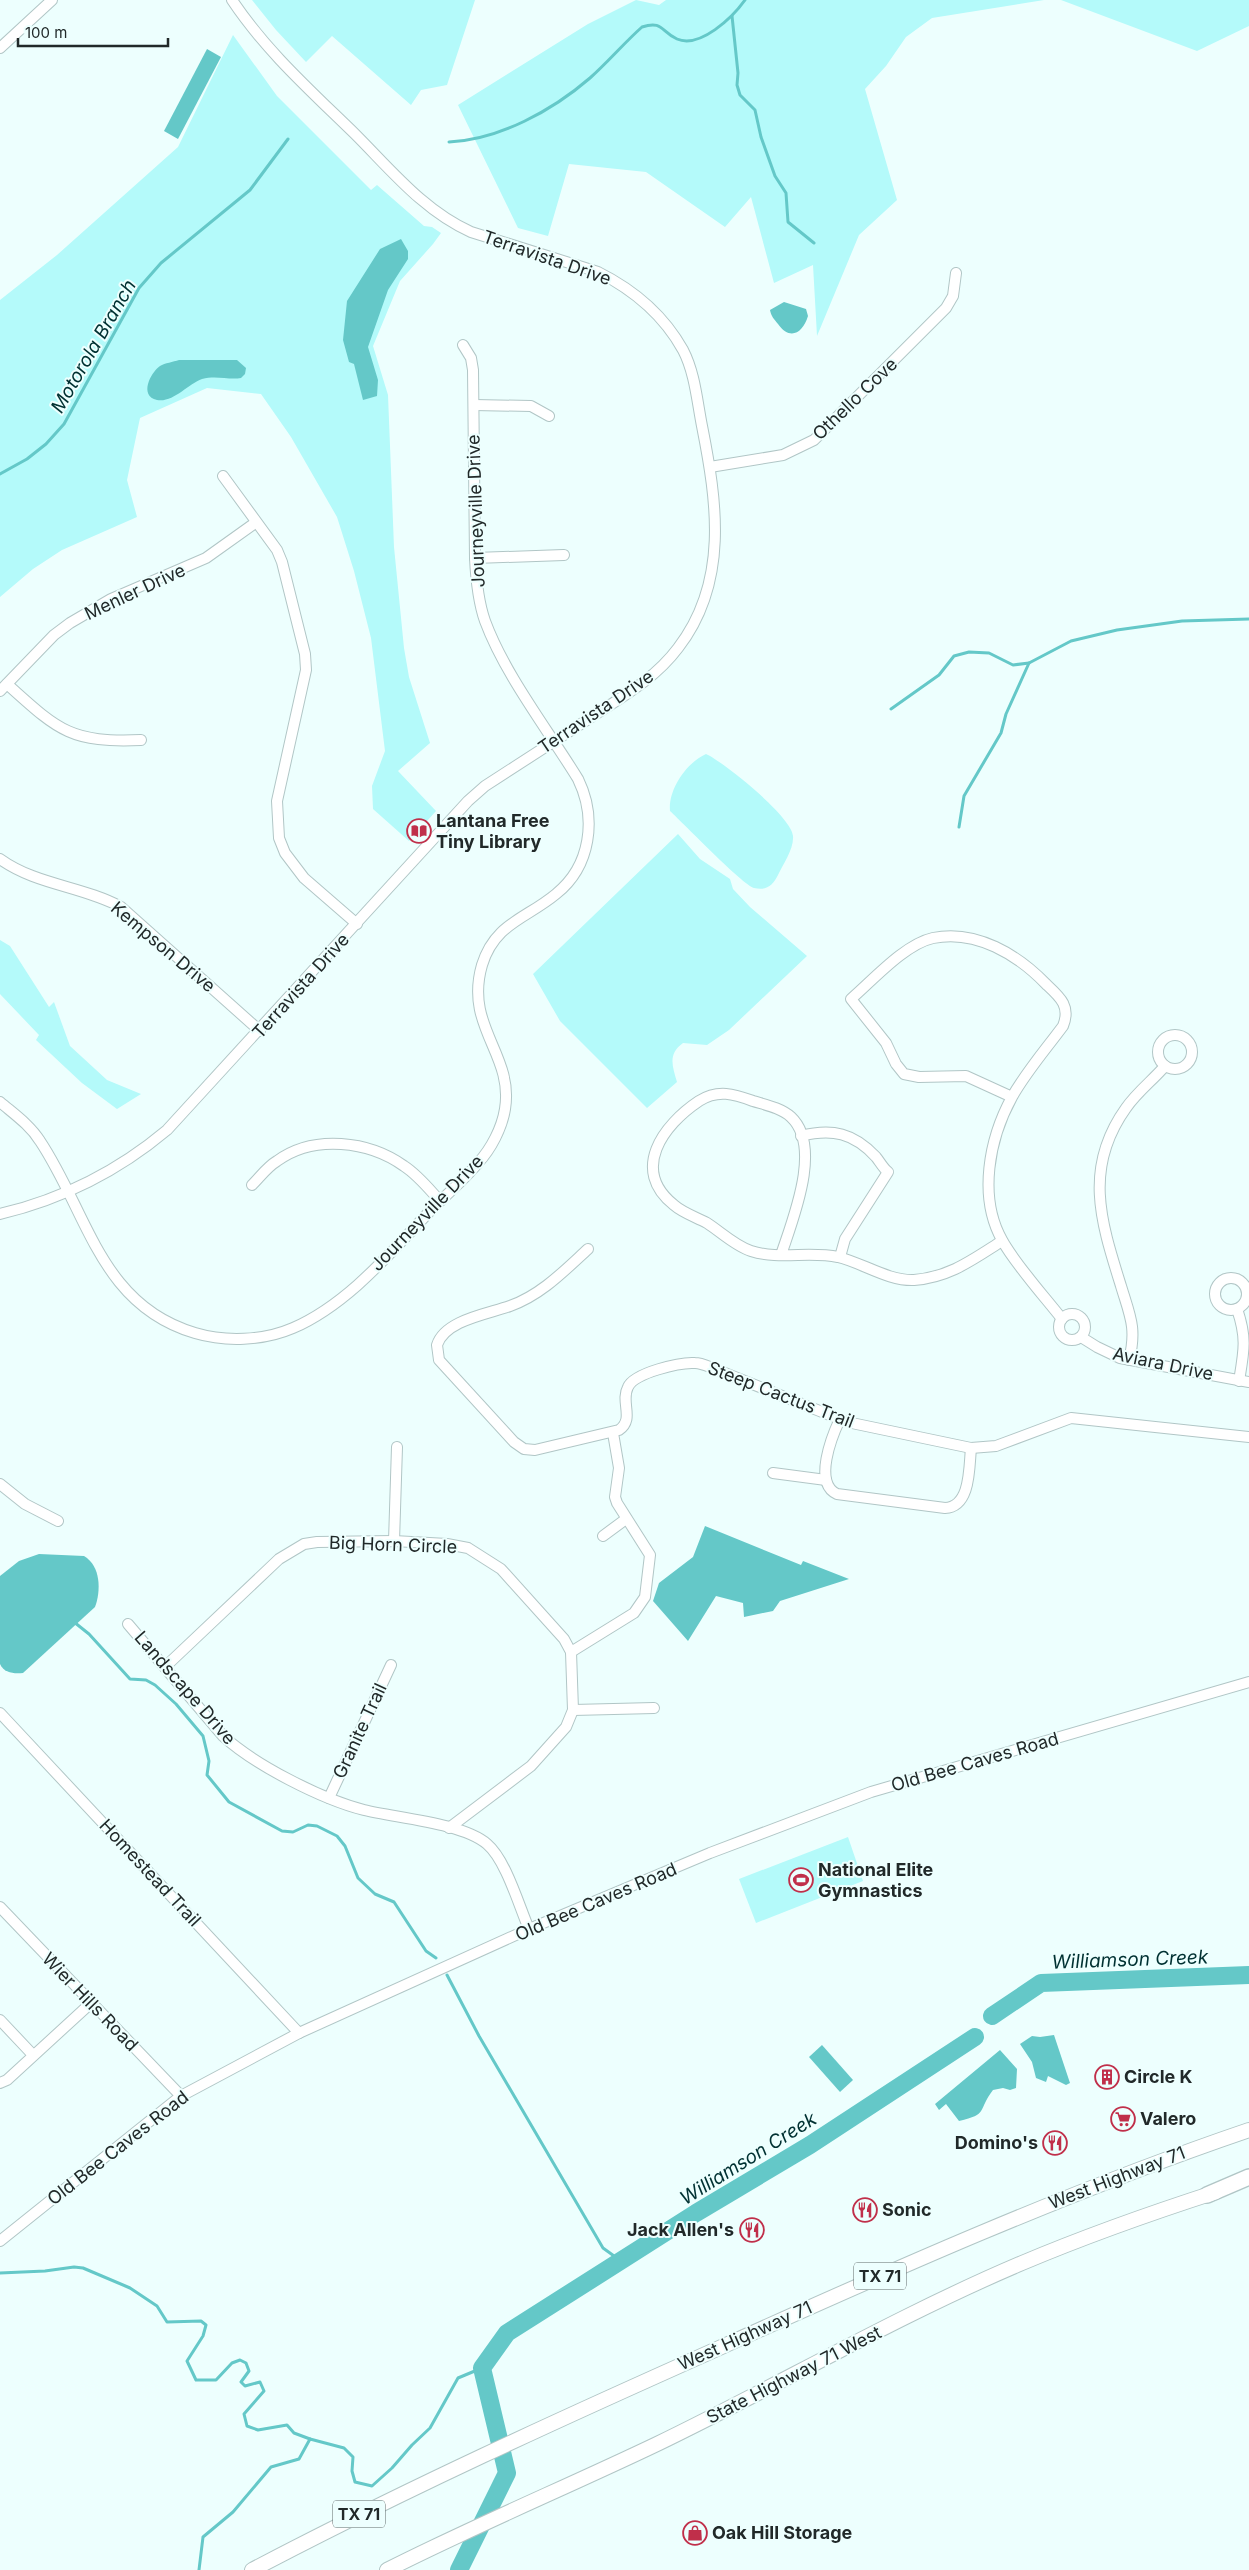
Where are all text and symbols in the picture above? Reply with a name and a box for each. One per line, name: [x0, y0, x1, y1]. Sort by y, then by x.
scale bar: [18, 15, 168, 47]
text: 100 m: [25, 23, 67, 42]
street label: Terravista Drive: [480, 226, 614, 289]
water label: Motorola Branch: [46, 275, 141, 417]
street label: Othello Cove: [808, 353, 901, 444]
street label: Journeyville Drive: [462, 434, 489, 588]
street label: Menler Drive: [81, 559, 189, 624]
street label: Terravista Drive: [534, 665, 657, 758]
place label: Lantana Free Tiny Library: [436, 810, 550, 852]
library icon: Lantana Free Tiny Library: [406, 818, 432, 844]
street label: Kempson Drive: [107, 897, 220, 996]
street label: Terravista Drive: [248, 929, 353, 1043]
street label: Journeyville Drive: [366, 1150, 487, 1275]
street label: Aviara Drive: [1111, 1343, 1215, 1384]
street label: Steep Cactus Trail: [705, 1357, 857, 1432]
street label: Big Horn Circle: [329, 1532, 457, 1557]
street label: Landscape Drive: [130, 1627, 240, 1749]
street label: Granite Trail: [328, 1680, 391, 1782]
street label: Old Bee Caves Road: [889, 1728, 1061, 1795]
street label: Homestead Trail: [95, 1815, 205, 1931]
street label: Old Bee Caves Road: [512, 1858, 680, 1945]
place label: National Elite Gymnastics: [818, 1859, 934, 1901]
sports icon: National Elite Gymnastics: [788, 1867, 814, 1893]
water label: Williamson Creek: [1051, 1945, 1209, 1974]
street label: Wier Hills Road: [38, 1948, 143, 2055]
building icon: Circle K: [1094, 2064, 1120, 2090]
place label: Circle K: [1124, 2066, 1193, 2087]
street label: Old Bee Caves Road: [43, 2086, 192, 2209]
supermarket icon: Valero: [1110, 2106, 1136, 2132]
water label: Williamson Creek: [676, 2107, 821, 2210]
place label: Valero: [1140, 2108, 1196, 2129]
restaurant icon: Domino's: [1042, 2130, 1068, 2156]
place label: Domino's: [955, 2132, 1038, 2153]
street label: West Highway 71: [1046, 2142, 1188, 2213]
restaurant icon: Sonic: [852, 2197, 878, 2223]
place label: Sonic: [882, 2199, 932, 2220]
restaurant icon: Jack Allen's: [739, 2217, 765, 2243]
place label: Jack Allen's: [627, 2219, 734, 2240]
road number: TX 71: [854, 2262, 906, 2290]
street label: West Highway 71: [675, 2297, 815, 2375]
street label: State Highway 71 West: [703, 2321, 885, 2428]
road number: TX 71: [333, 2500, 385, 2528]
shop icon: Oak Hill Storage: [682, 2520, 708, 2546]
place label: Oak Hill Storage: [712, 2522, 853, 2543]

